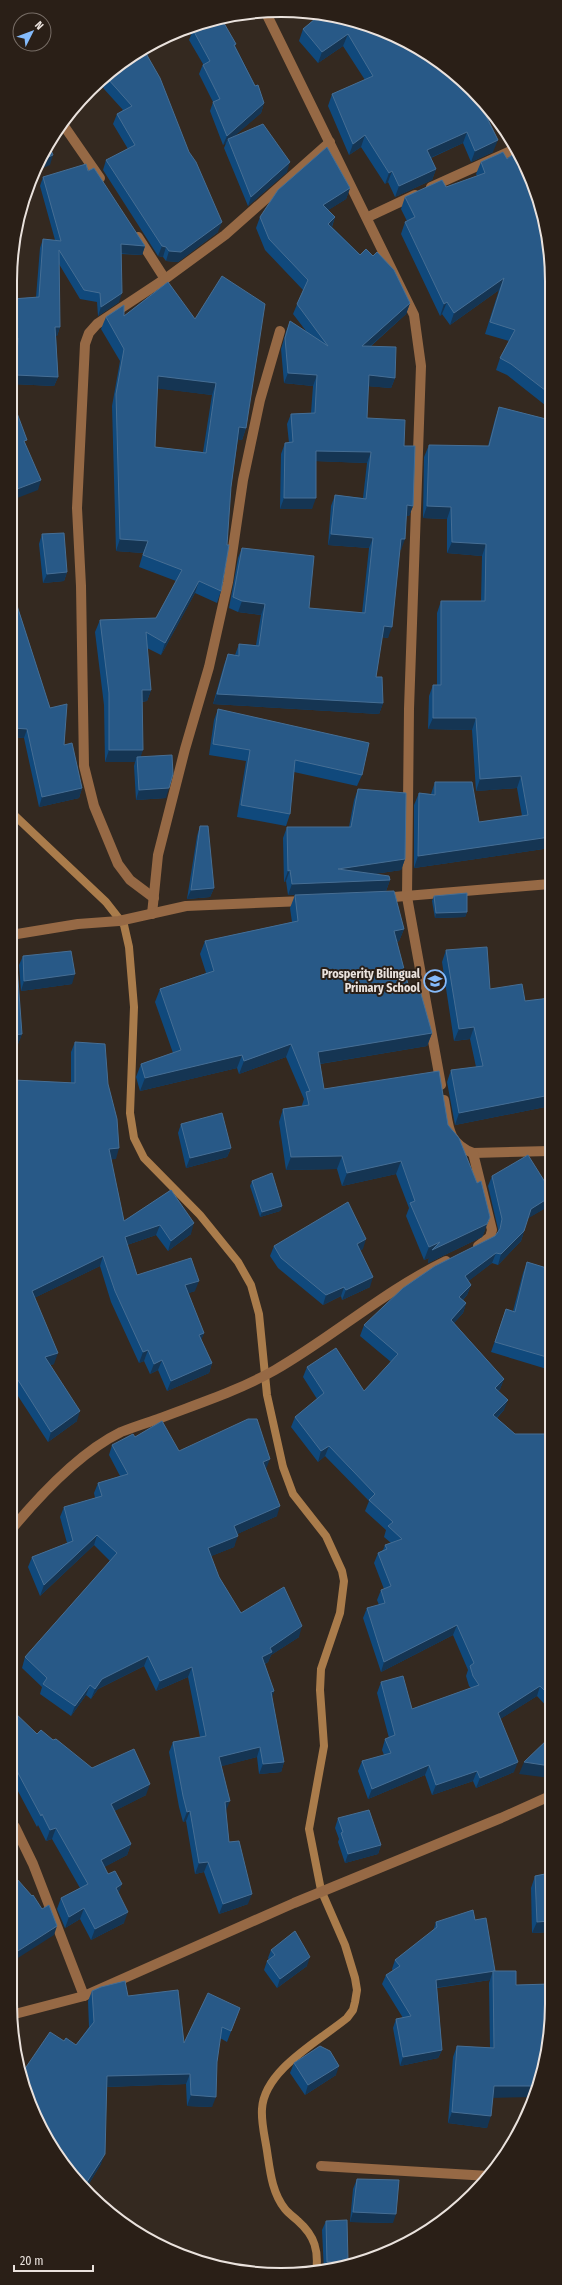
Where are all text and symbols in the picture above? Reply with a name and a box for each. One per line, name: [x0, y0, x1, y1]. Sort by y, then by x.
north arrow: [12, 12, 52, 52]
text: N: [32, 19, 46, 32]
place label: Prosperity Bilingual Primary School: [322, 967, 421, 995]
school or university icon: Prosperity Bilingual Primary School: [422, 968, 448, 994]
scale bar: [14, 2247, 93, 2273]
text: 20 m: [20, 2254, 44, 2268]

